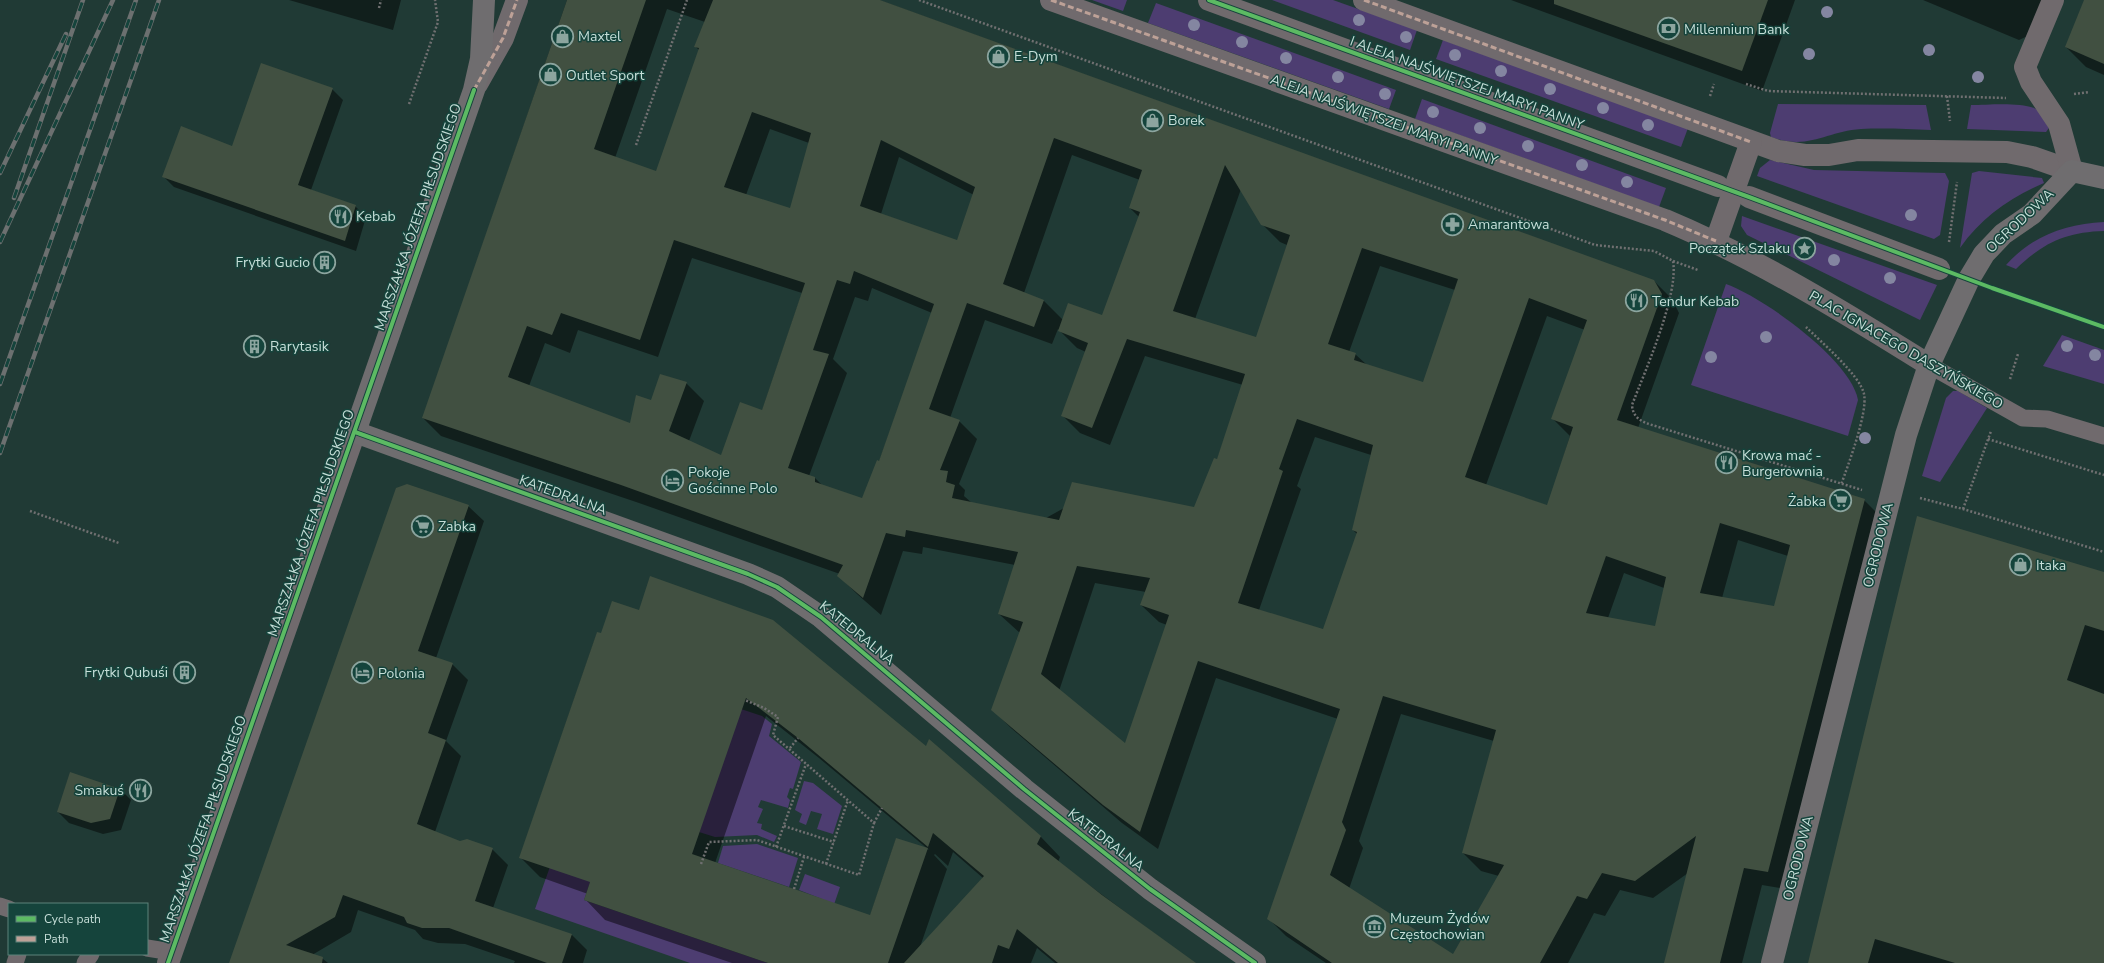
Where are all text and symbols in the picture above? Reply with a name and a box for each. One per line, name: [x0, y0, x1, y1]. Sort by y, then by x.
bank icon: Millennium Bank: [1655, 16, 1681, 42]
place label: Millennium Bank: [1684, 20, 1790, 39]
shop icon: Maxtel: [550, 23, 576, 49]
place label: Maxtel: [578, 27, 622, 46]
street label: I ALEJA NAJŚWIĘTSZEJ MARYI PANNY: [1348, 33, 1586, 133]
shop icon: E-Dym: [985, 43, 1011, 69]
place label: E-Dym: [1014, 47, 1058, 66]
shop icon: Outlet Sport: [538, 62, 564, 88]
place label: Outlet Sport: [566, 66, 644, 85]
street label: ALEJA NAJŚWIĘTSZEJ MARYI PANNY: [1268, 71, 1500, 169]
street label: MARSZAŁKA JÓZEFA PIŁSUDSKIEGO: [370, 101, 466, 333]
shop icon: Borek: [1140, 107, 1166, 133]
place label: Borek: [1168, 111, 1206, 130]
street label: OGRODOWA: [1982, 184, 2058, 258]
restaurant icon: Kebab: [328, 203, 354, 229]
place label: Kebab: [356, 207, 396, 226]
pharmacy icon: Amarantowa: [1439, 211, 1465, 237]
place label: Amarantowa: [1468, 215, 1550, 234]
place icon: Początek Szlaku: [1792, 235, 1818, 261]
place label: Początek Szlaku: [1689, 239, 1790, 258]
building icon: Frytki Gucio: [312, 249, 338, 275]
place label: Frytki Gucio: [235, 253, 310, 272]
street label: PLAC IGNACEGO DASZYŃSKIEGO: [1805, 286, 2007, 414]
restaurant icon: Tendur Kebab: [1624, 288, 1650, 314]
place label: Tendur Kebab: [1652, 292, 1739, 311]
building icon: Rarytasik: [241, 333, 267, 359]
place label: Rarytasik: [270, 337, 330, 356]
street label: MARSZAŁKA JÓZEFA PIŁSUDSKIEGO: [263, 407, 359, 639]
place label: Krowa mać - Burgerownia: [1742, 446, 1823, 481]
restaurant icon: Krowa mać - Burgerownia: [1713, 450, 1739, 476]
place label: Pokoje Gościnne Polo: [688, 463, 778, 498]
hotel icon: Pokoje Gościnne Polo: [659, 467, 685, 493]
street label: KATEDRALNA: [516, 470, 610, 520]
supermarket icon: Żabka: [1828, 488, 1854, 514]
place label: Żabka: [1788, 492, 1826, 511]
street label: OGRODOWA: [1858, 501, 1898, 589]
supermarket icon: Zabka: [409, 513, 435, 539]
place label: Zabka: [438, 517, 476, 536]
shop icon: Itaka: [2007, 552, 2033, 578]
place label: Itaka: [2036, 556, 2066, 575]
street label: KATEDRALNA: [815, 597, 899, 669]
building icon: Frytki Qubuśi: [171, 659, 197, 685]
hotel icon: Polonia: [350, 660, 376, 686]
place label: Frytki Qubuśi: [84, 663, 168, 682]
place label: Polonia: [378, 664, 425, 683]
street label: MARSZAŁKA JÓZEFA PIŁSUDSKIEGO: [155, 713, 251, 945]
restaurant icon: Smakuś: [127, 777, 153, 803]
place label: Smakuś: [74, 781, 124, 800]
street label: KATEDRALNA: [1064, 804, 1148, 876]
street label: OGRODOWA: [1778, 814, 1818, 902]
legend: [8, 903, 148, 955]
place label: Muzeum Żydów Częstochowian: [1390, 909, 1490, 944]
text: Cycle path: [44, 911, 101, 927]
museum icon: Muzeum Żydów Częstochowian: [1361, 913, 1387, 939]
text: Path: [44, 931, 69, 947]

